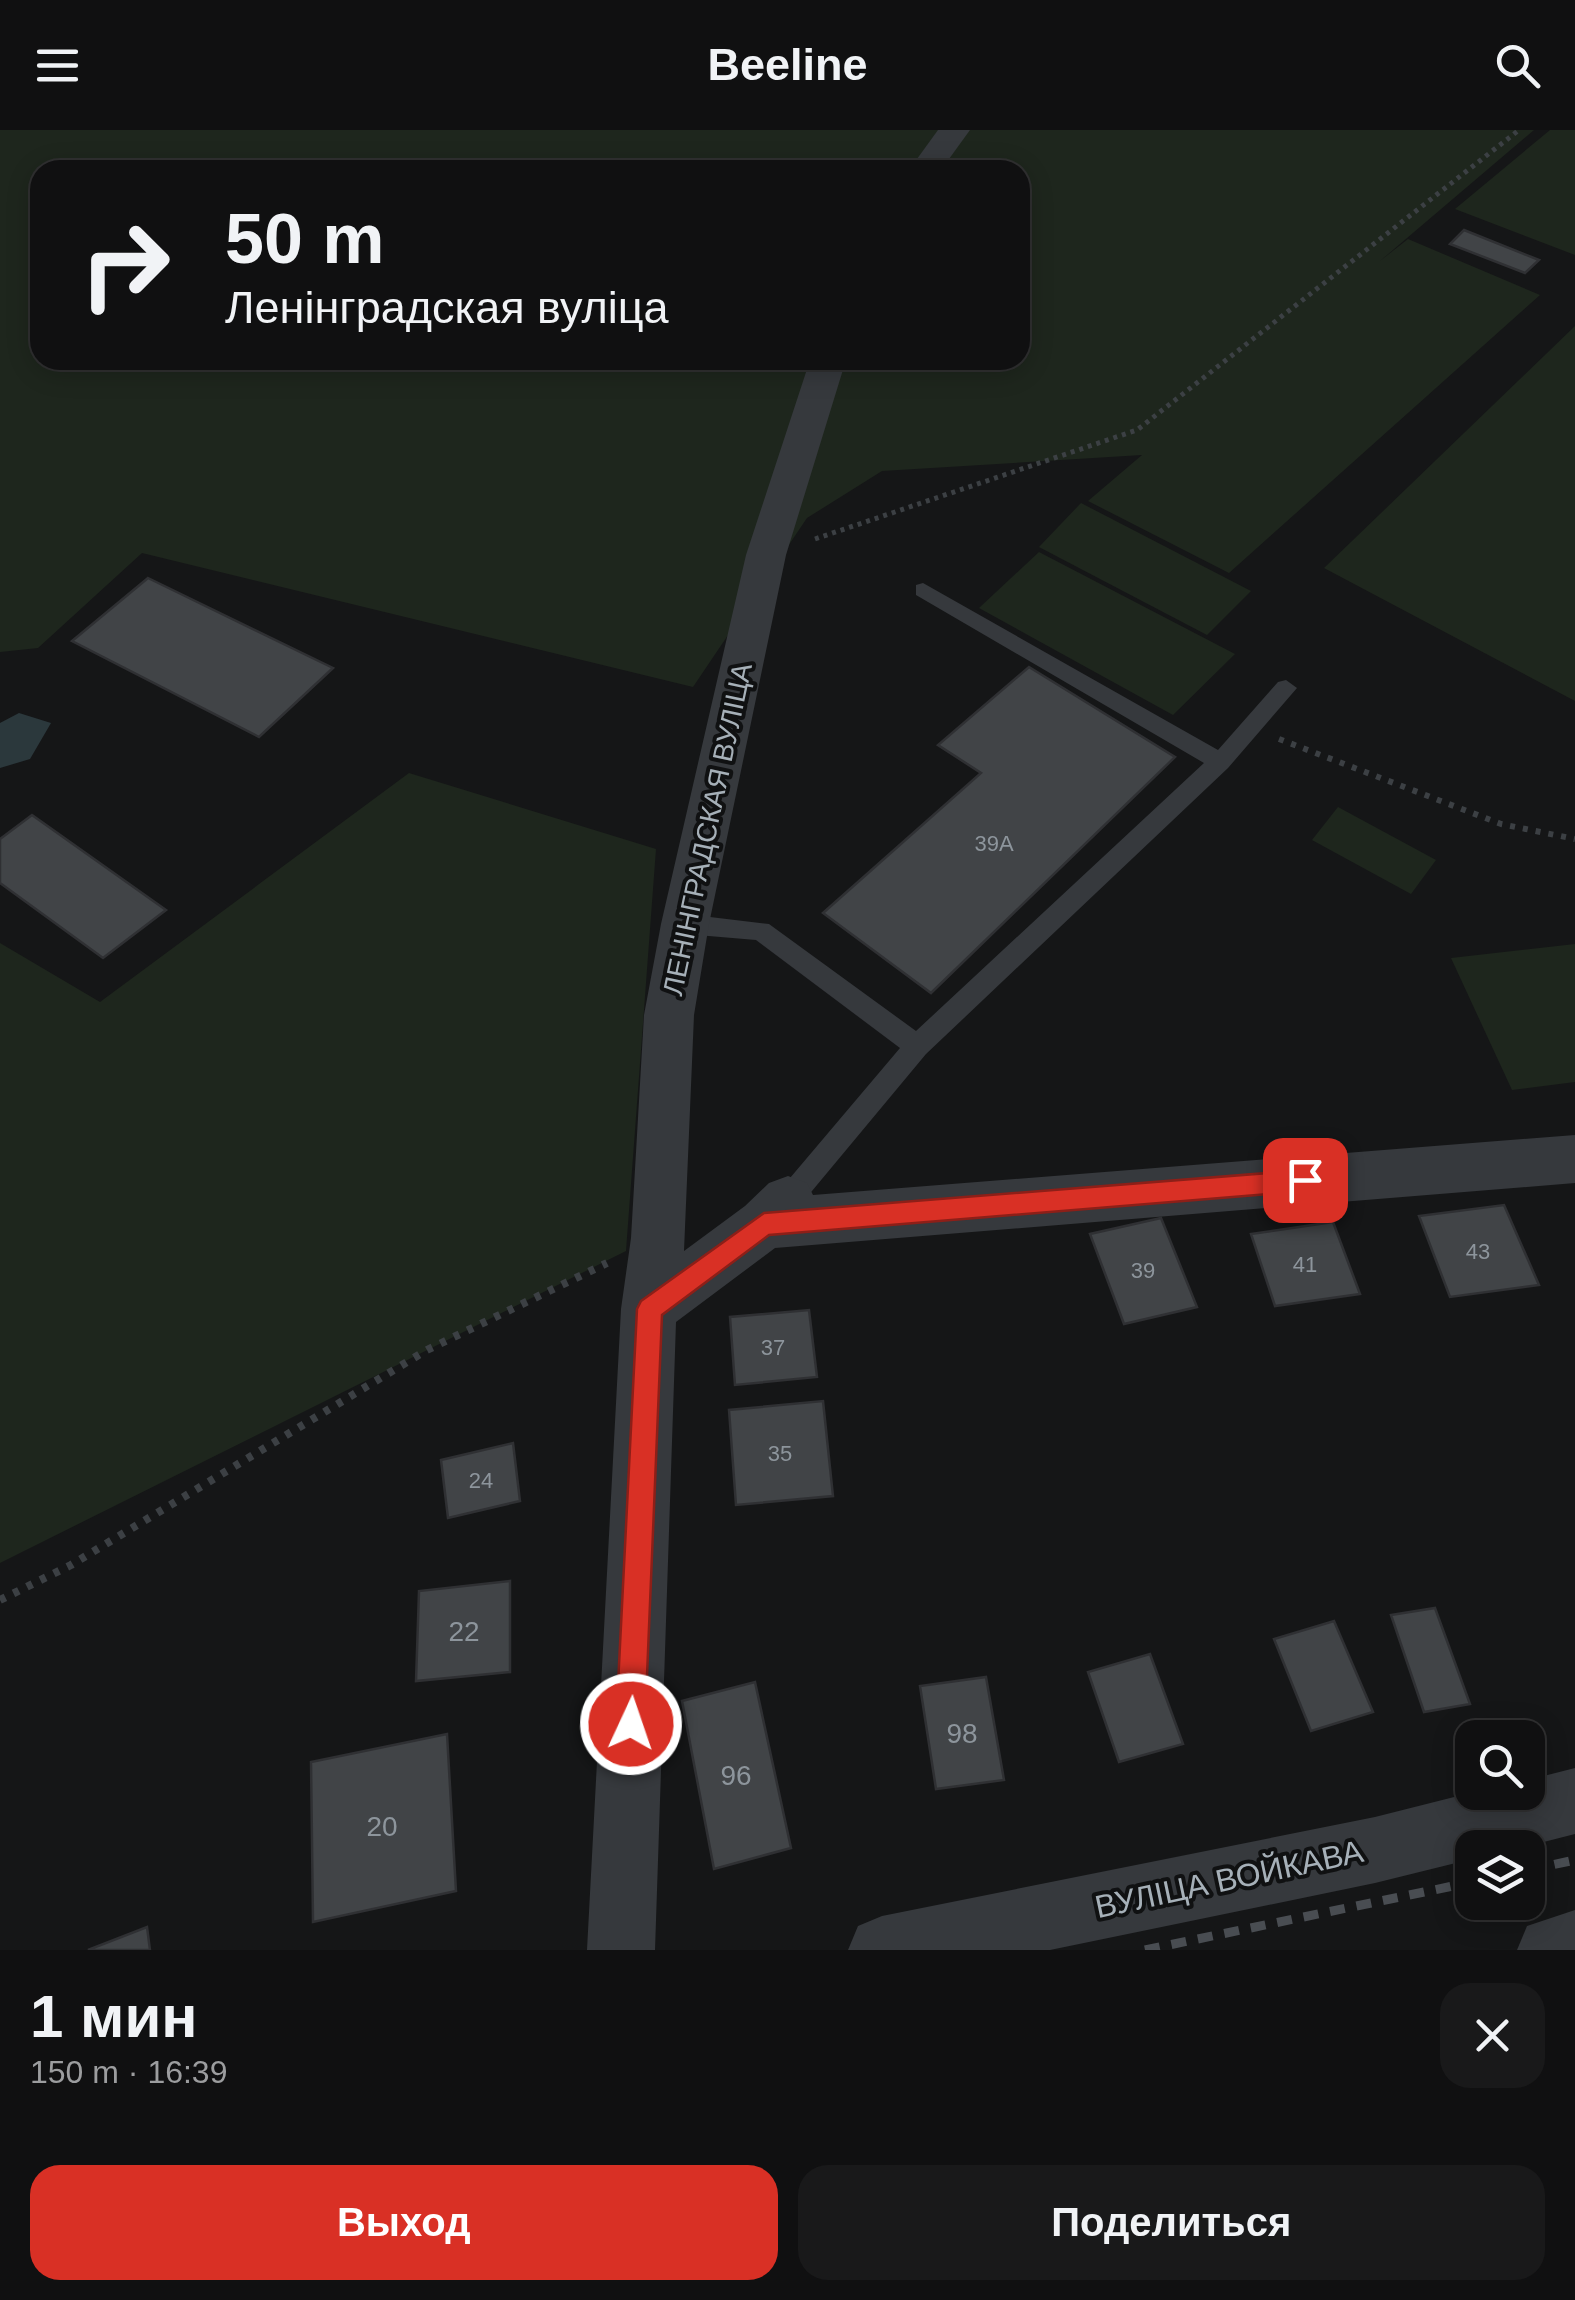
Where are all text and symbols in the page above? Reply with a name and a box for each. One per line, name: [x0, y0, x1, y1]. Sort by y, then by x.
icon: menu: [30, 38, 85, 93]
icon: search: [1490, 38, 1545, 93]
text: Beeline: [707, 39, 868, 90]
icon: right: [60, 200, 190, 330]
text: 50 m: [225, 200, 385, 278]
text: Ленінградская вуліца: [225, 282, 669, 333]
street label: ЛЕНІНГРАДСКАЯ ВУЛІЦА: [657, 660, 758, 998]
house number: 39А: [974, 831, 1014, 856]
pin: [1263, 1138, 1348, 1223]
icon: arrive: [1278, 1153, 1333, 1208]
house number: 43: [1466, 1239, 1490, 1264]
house number: 41: [1293, 1252, 1317, 1277]
house number: 39: [1131, 1258, 1155, 1283]
house number: 37: [761, 1335, 785, 1360]
house number: 35: [768, 1441, 792, 1466]
house number: 24: [469, 1468, 493, 1493]
house number: 22: [448, 1616, 480, 1647]
position arrow: [579, 1672, 683, 1776]
house number: 98: [946, 1718, 978, 1749]
map controls: [1455, 1720, 1545, 1920]
button: search: [1455, 1720, 1545, 1810]
house number: 96: [720, 1760, 752, 1791]
house number: 20: [366, 1811, 398, 1842]
button: layers: [1455, 1830, 1545, 1920]
street label: ВУЛІЦА ВОЙКАВА: [1092, 1833, 1367, 1925]
text: 1 мин: [30, 1983, 198, 2050]
button: close: [1440, 1983, 1545, 2088]
text: 150 m · 16:39: [30, 2054, 227, 2090]
button: Выход: [30, 2165, 778, 2280]
button: Поделиться: [798, 2165, 1545, 2280]

